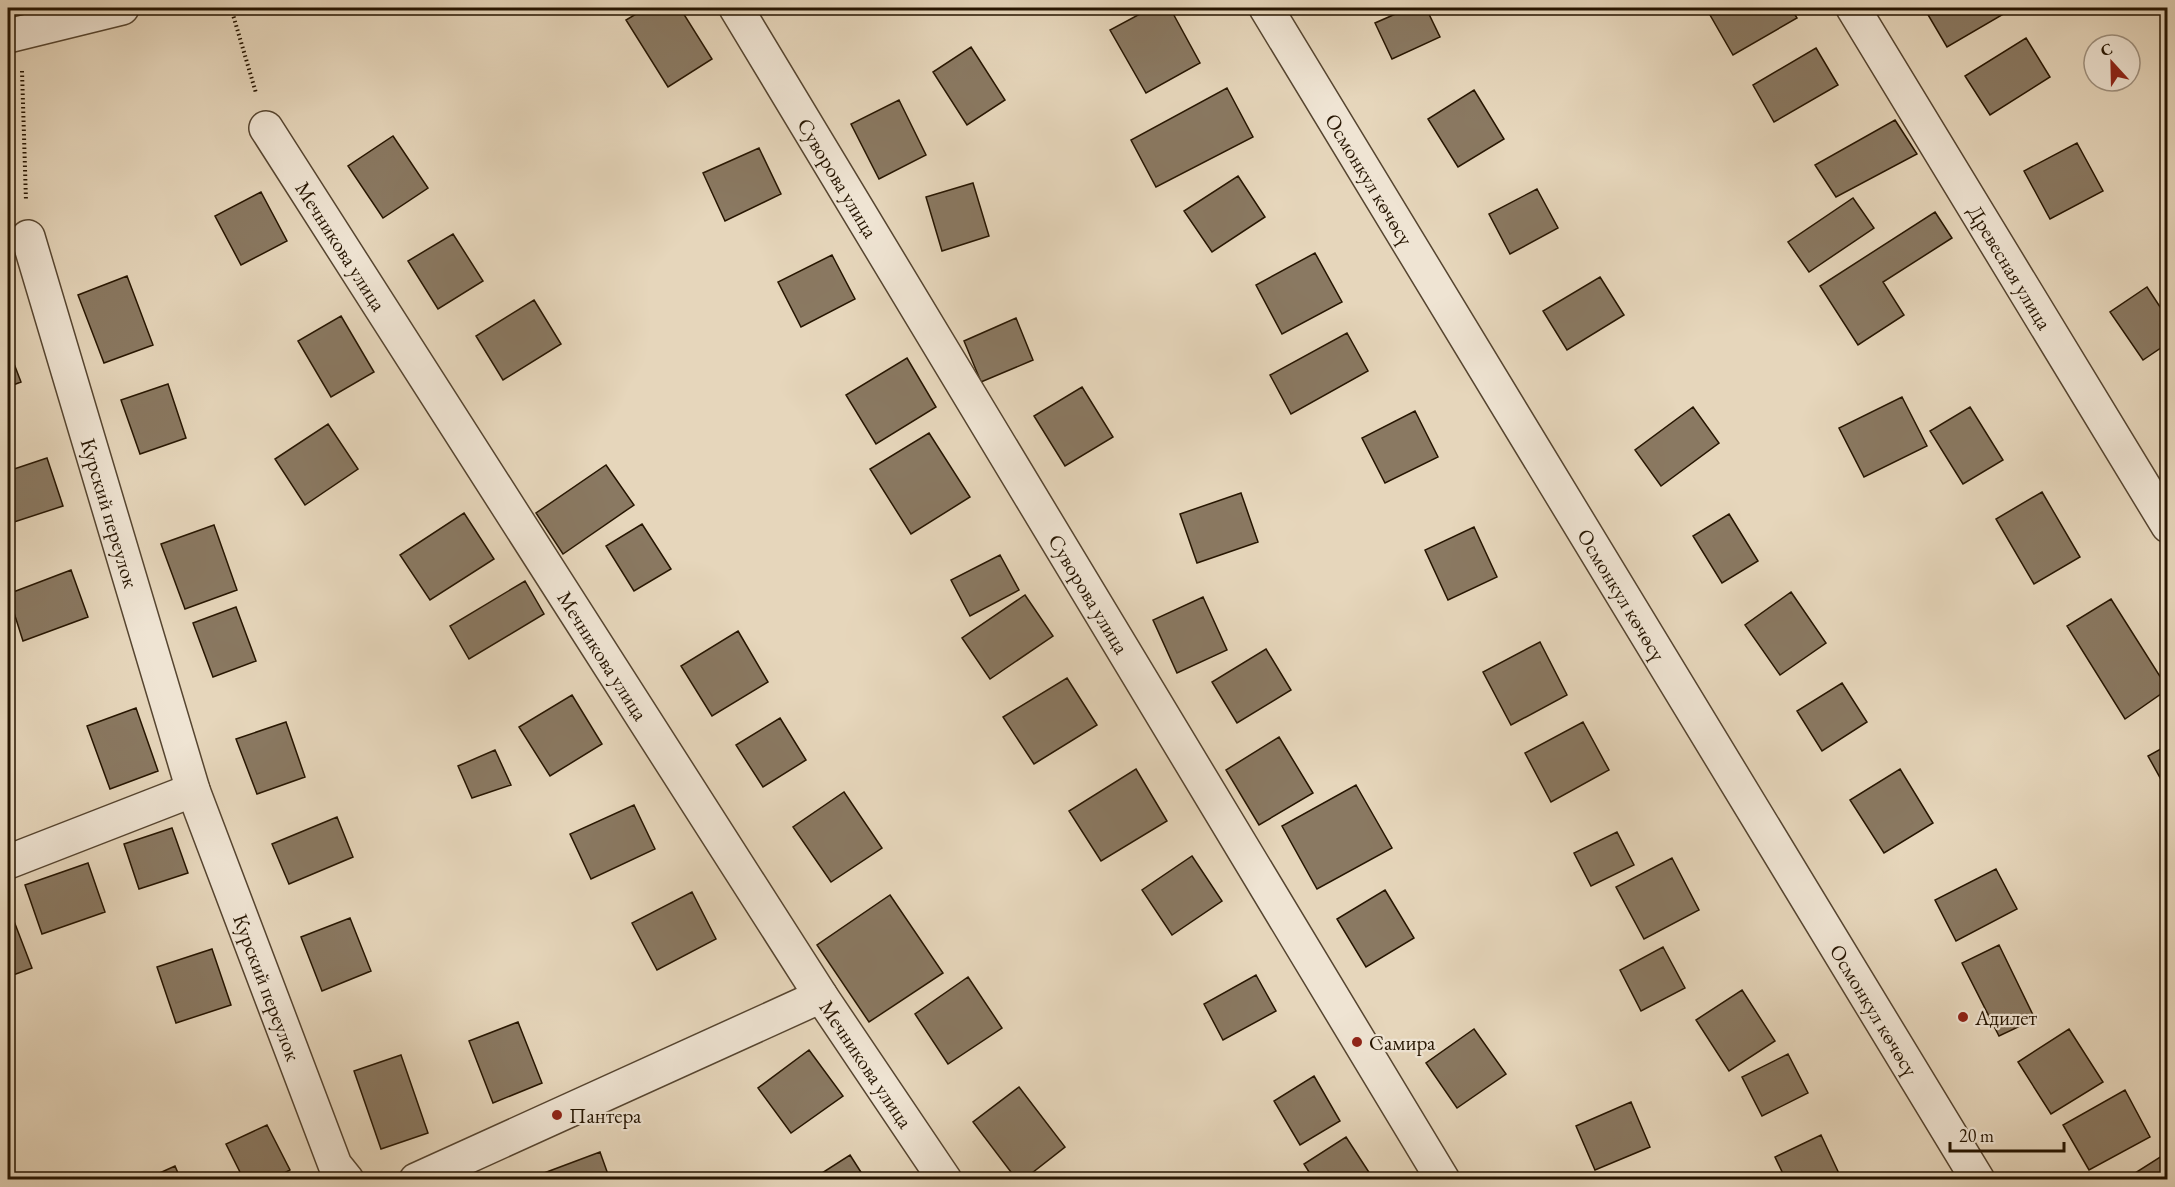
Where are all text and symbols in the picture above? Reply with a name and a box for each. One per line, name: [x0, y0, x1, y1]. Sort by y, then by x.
north arrow: [2082, 33, 2142, 93]
text: С: [2097, 38, 2116, 61]
street label: Осмонкул көчөсү: [1320, 108, 1421, 250]
street label: Суворова улица: [792, 113, 885, 243]
street label: Мечникова улица: [290, 176, 393, 316]
street label: Древесная улица: [1962, 200, 2059, 335]
street label: Курский переулок: [75, 435, 145, 591]
street label: Осмонкул көчөсү: [1572, 523, 1673, 666]
street label: Суворова улица: [1043, 529, 1136, 659]
street label: Мечникова улица: [552, 585, 655, 726]
street label: Курский переулок: [228, 910, 308, 1064]
street label: Осмонкул көчөсү: [1824, 939, 1925, 1081]
street label: Мечникова улица: [814, 995, 920, 1134]
place label: Адилет: [1974, 1004, 2037, 1031]
marker: Адилет: [1956, 1010, 1970, 1024]
place label: Самира: [1369, 1029, 1436, 1056]
marker: Самира: [1350, 1035, 1364, 1049]
place label: Пантера: [569, 1102, 642, 1129]
marker: Пантера: [550, 1108, 564, 1122]
scale bar: [1950, 1115, 2064, 1153]
text: 20 m: [1959, 1124, 1994, 1147]

